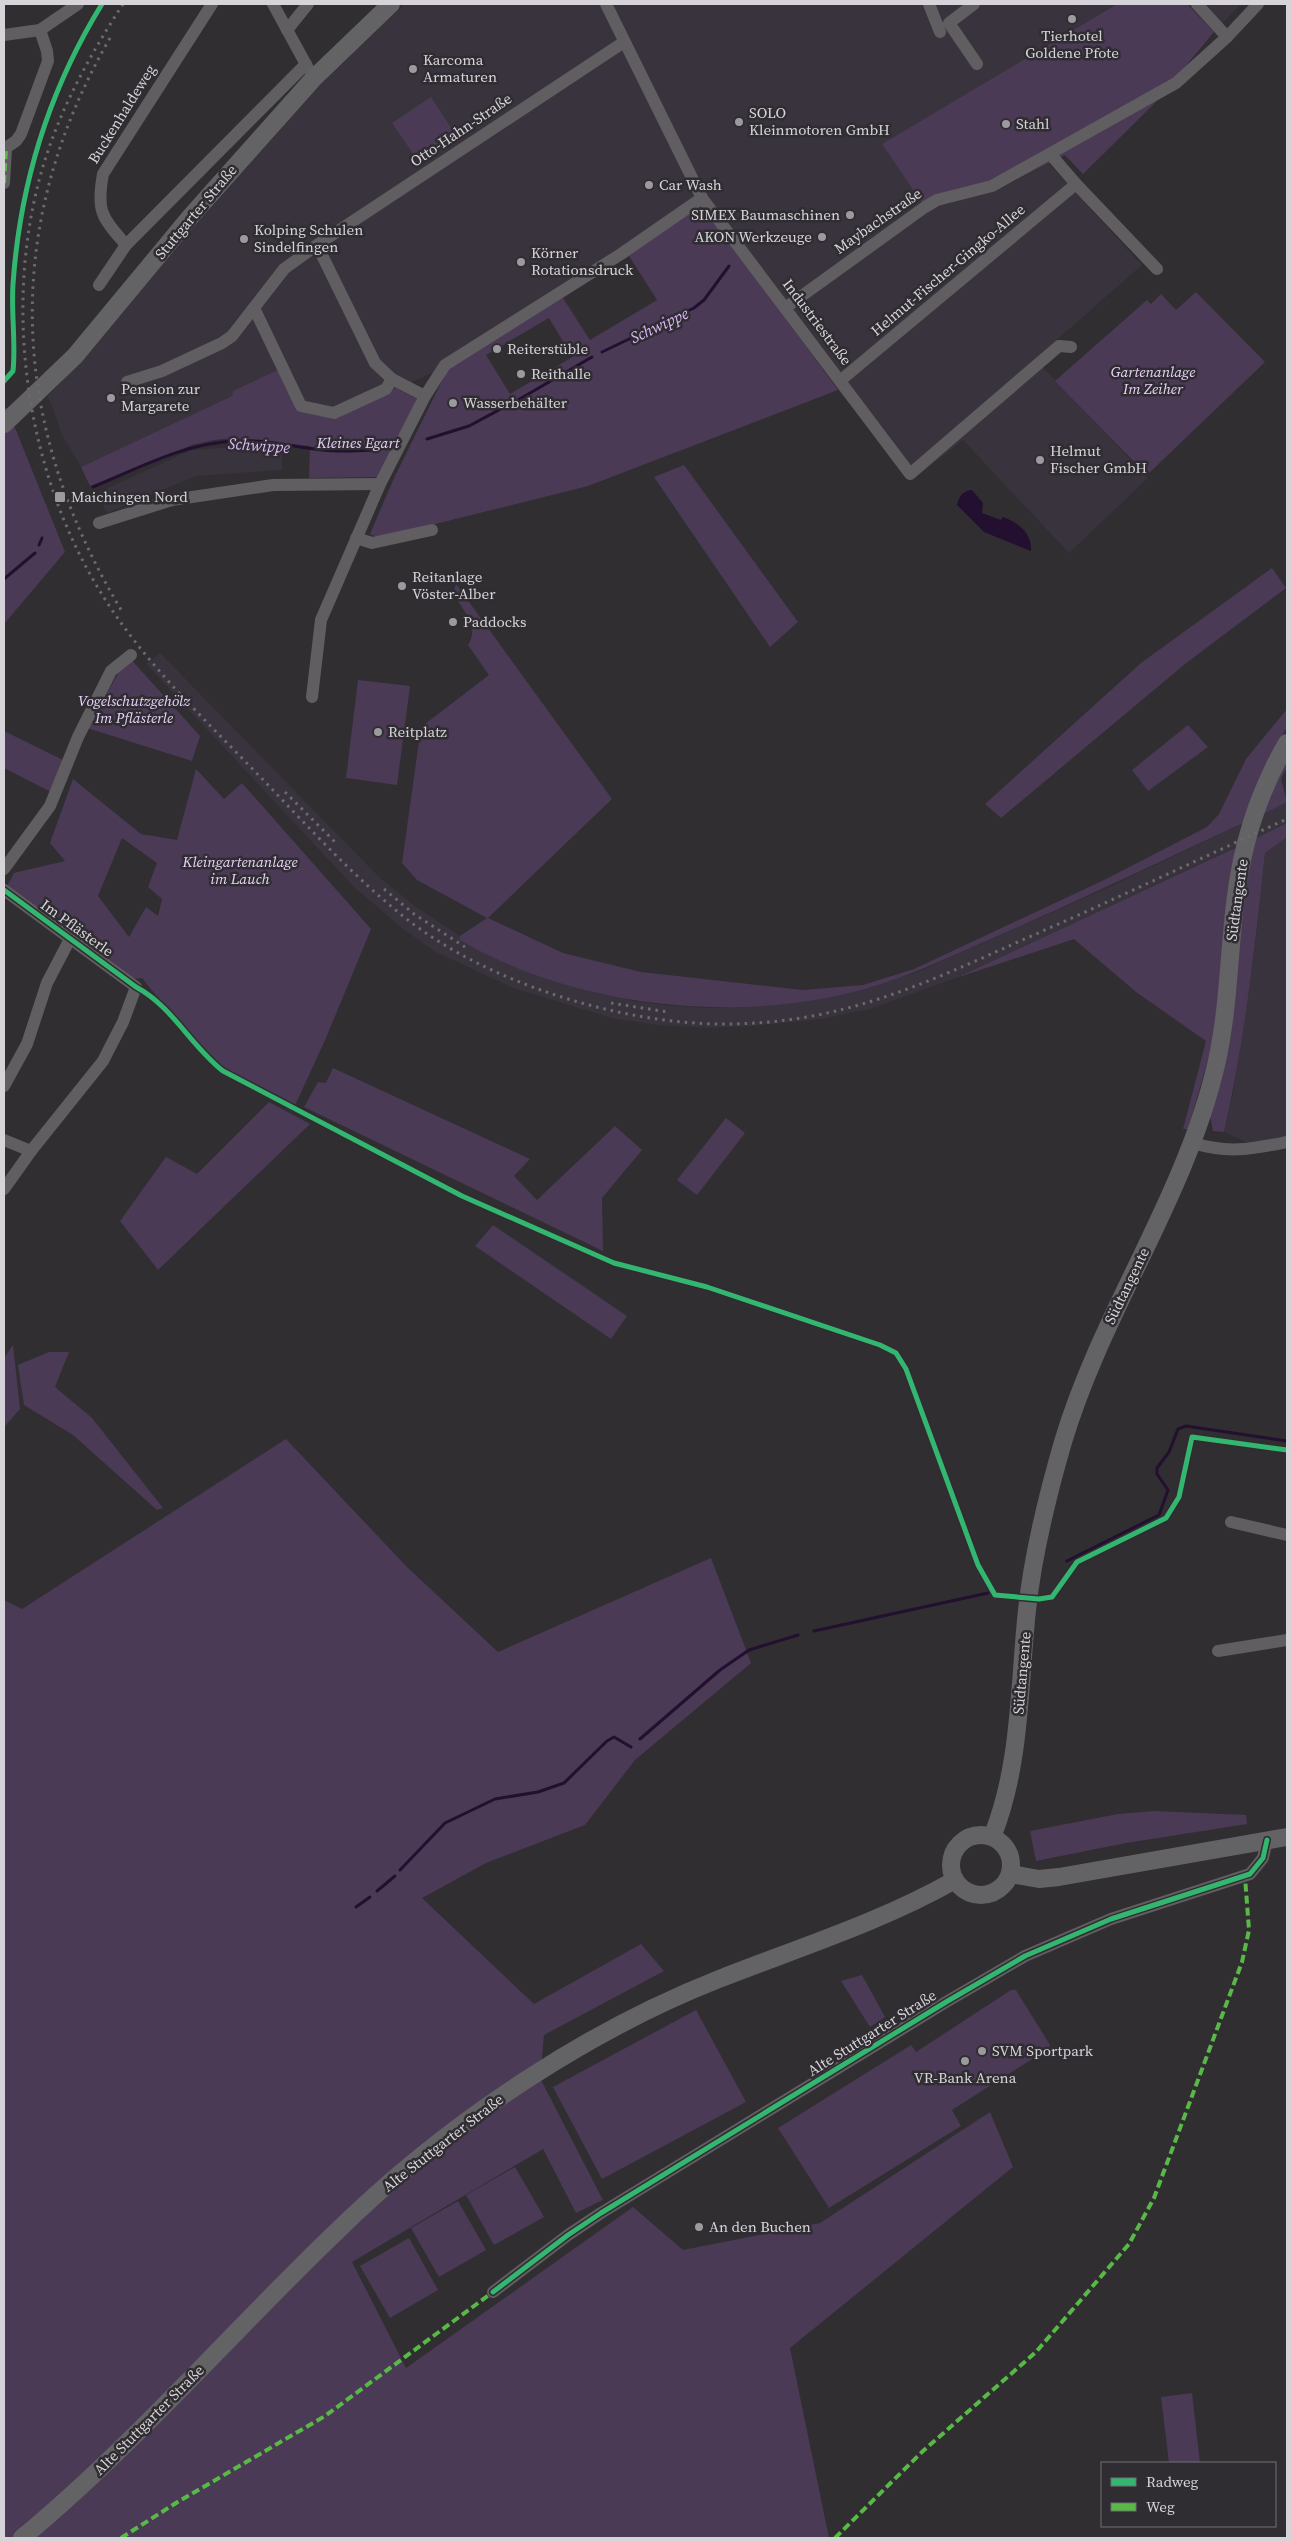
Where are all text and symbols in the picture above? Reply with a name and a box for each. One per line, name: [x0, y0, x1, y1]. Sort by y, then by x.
marker: Tierhotel Goldene Pfote: [1066, 13, 1078, 25]
place label: Tierhotel Goldene Pfote: [1025, 25, 1119, 63]
place label: Karcoma Armaturen: [423, 49, 497, 87]
street label: Buckenhaldeweg: [83, 60, 161, 167]
marker: Karcoma Armaturen: [407, 63, 419, 75]
street label: Otto-Hahn-Straße: [406, 88, 516, 171]
place label: SOLO Kleinmotoren GmbH: [749, 102, 890, 140]
place label: Stahl: [1016, 113, 1050, 134]
marker: SOLO Kleinmotoren GmbH: [733, 116, 745, 128]
marker: Stahl: [1000, 118, 1012, 130]
street label: Stuttgarter Straße: [150, 160, 242, 264]
place label: Car Wash: [659, 174, 722, 195]
marker: Car Wash: [643, 179, 655, 191]
street label: Maybachstraße: [830, 182, 926, 259]
street label: Helmut-Fischer-Gingko-Allee: [866, 199, 1030, 340]
place label: SIMEX Baumaschinen: [691, 204, 840, 225]
marker: SIMEX Baumaschinen: [844, 209, 856, 221]
place label: Kolping Schulen Sindelfingen: [254, 219, 363, 257]
place label: AKON Werkzeuge: [694, 226, 812, 247]
marker: AKON Werkzeuge: [816, 231, 828, 243]
marker: Kolping Schulen Sindelfingen: [238, 233, 250, 245]
place label: Körner Rotationsdruck: [531, 242, 634, 280]
marker: Körner Rotationsdruck: [515, 256, 527, 268]
street label: Industriestraße: [778, 274, 857, 370]
water label: Schwippe: [626, 302, 692, 348]
place label: Reiterstüble: [507, 338, 589, 359]
marker: Reiterstüble: [491, 343, 503, 355]
park label: Gartenanlage Im Zeiher: [1111, 361, 1195, 399]
place label: Reithalle: [531, 363, 591, 384]
marker: Reithalle: [515, 368, 527, 380]
place label: Pension zur Margarete: [121, 378, 201, 416]
marker: Pension zur Margarete: [105, 392, 117, 404]
place label: Wasserbehälter: [463, 392, 568, 413]
marker: Wasserbehälter: [447, 397, 459, 409]
water label: Schwippe: [227, 432, 291, 458]
park label: Kleines Egart: [316, 432, 400, 453]
place label: Helmut Fischer GmbH: [1050, 440, 1147, 478]
marker: Helmut Fischer GmbH: [1034, 454, 1046, 466]
place label: Maichingen Nord: [71, 486, 188, 507]
marker: Maichingen Nord: [53, 490, 67, 504]
place label: Reitanlage Vöster-Alber: [412, 566, 496, 604]
marker: Reitanlage Vöster-Alber: [396, 580, 408, 592]
place label: Paddocks: [463, 611, 526, 632]
marker: Paddocks: [447, 616, 459, 628]
park label: Vogelschutzgehölz Im Pflästerle: [78, 690, 191, 728]
place label: Reitplatz: [388, 721, 447, 742]
marker: Reitplatz: [372, 726, 384, 738]
park label: Kleingartenanlage im Lauch: [181, 851, 298, 889]
street label: Südtangente: [1220, 857, 1253, 942]
street label: Im Pflästerle: [37, 894, 118, 961]
street label: Südtangente: [1099, 1244, 1154, 1328]
street label: Südtangente: [1007, 1630, 1036, 1715]
street label: Alte Stuttgarter Straße: [803, 1984, 940, 2081]
place label: SVM Sportpark: [992, 2040, 1094, 2061]
marker: SVM Sportpark: [976, 2045, 988, 2057]
marker: VR-Bank Arena: [959, 2055, 971, 2067]
place label: VR-Bank Arena: [914, 2067, 1017, 2088]
street label: Alte Stuttgarter Straße: [378, 2088, 508, 2197]
place label: An den Buchen: [709, 2216, 811, 2237]
marker: An den Buchen: [693, 2221, 705, 2233]
street label: Alte Stuttgarter Straße: [89, 2360, 209, 2479]
legend: [1101, 2462, 1276, 2527]
text: Radweg: [1146, 2471, 1199, 2492]
text: Weg: [1146, 2496, 1175, 2517]

